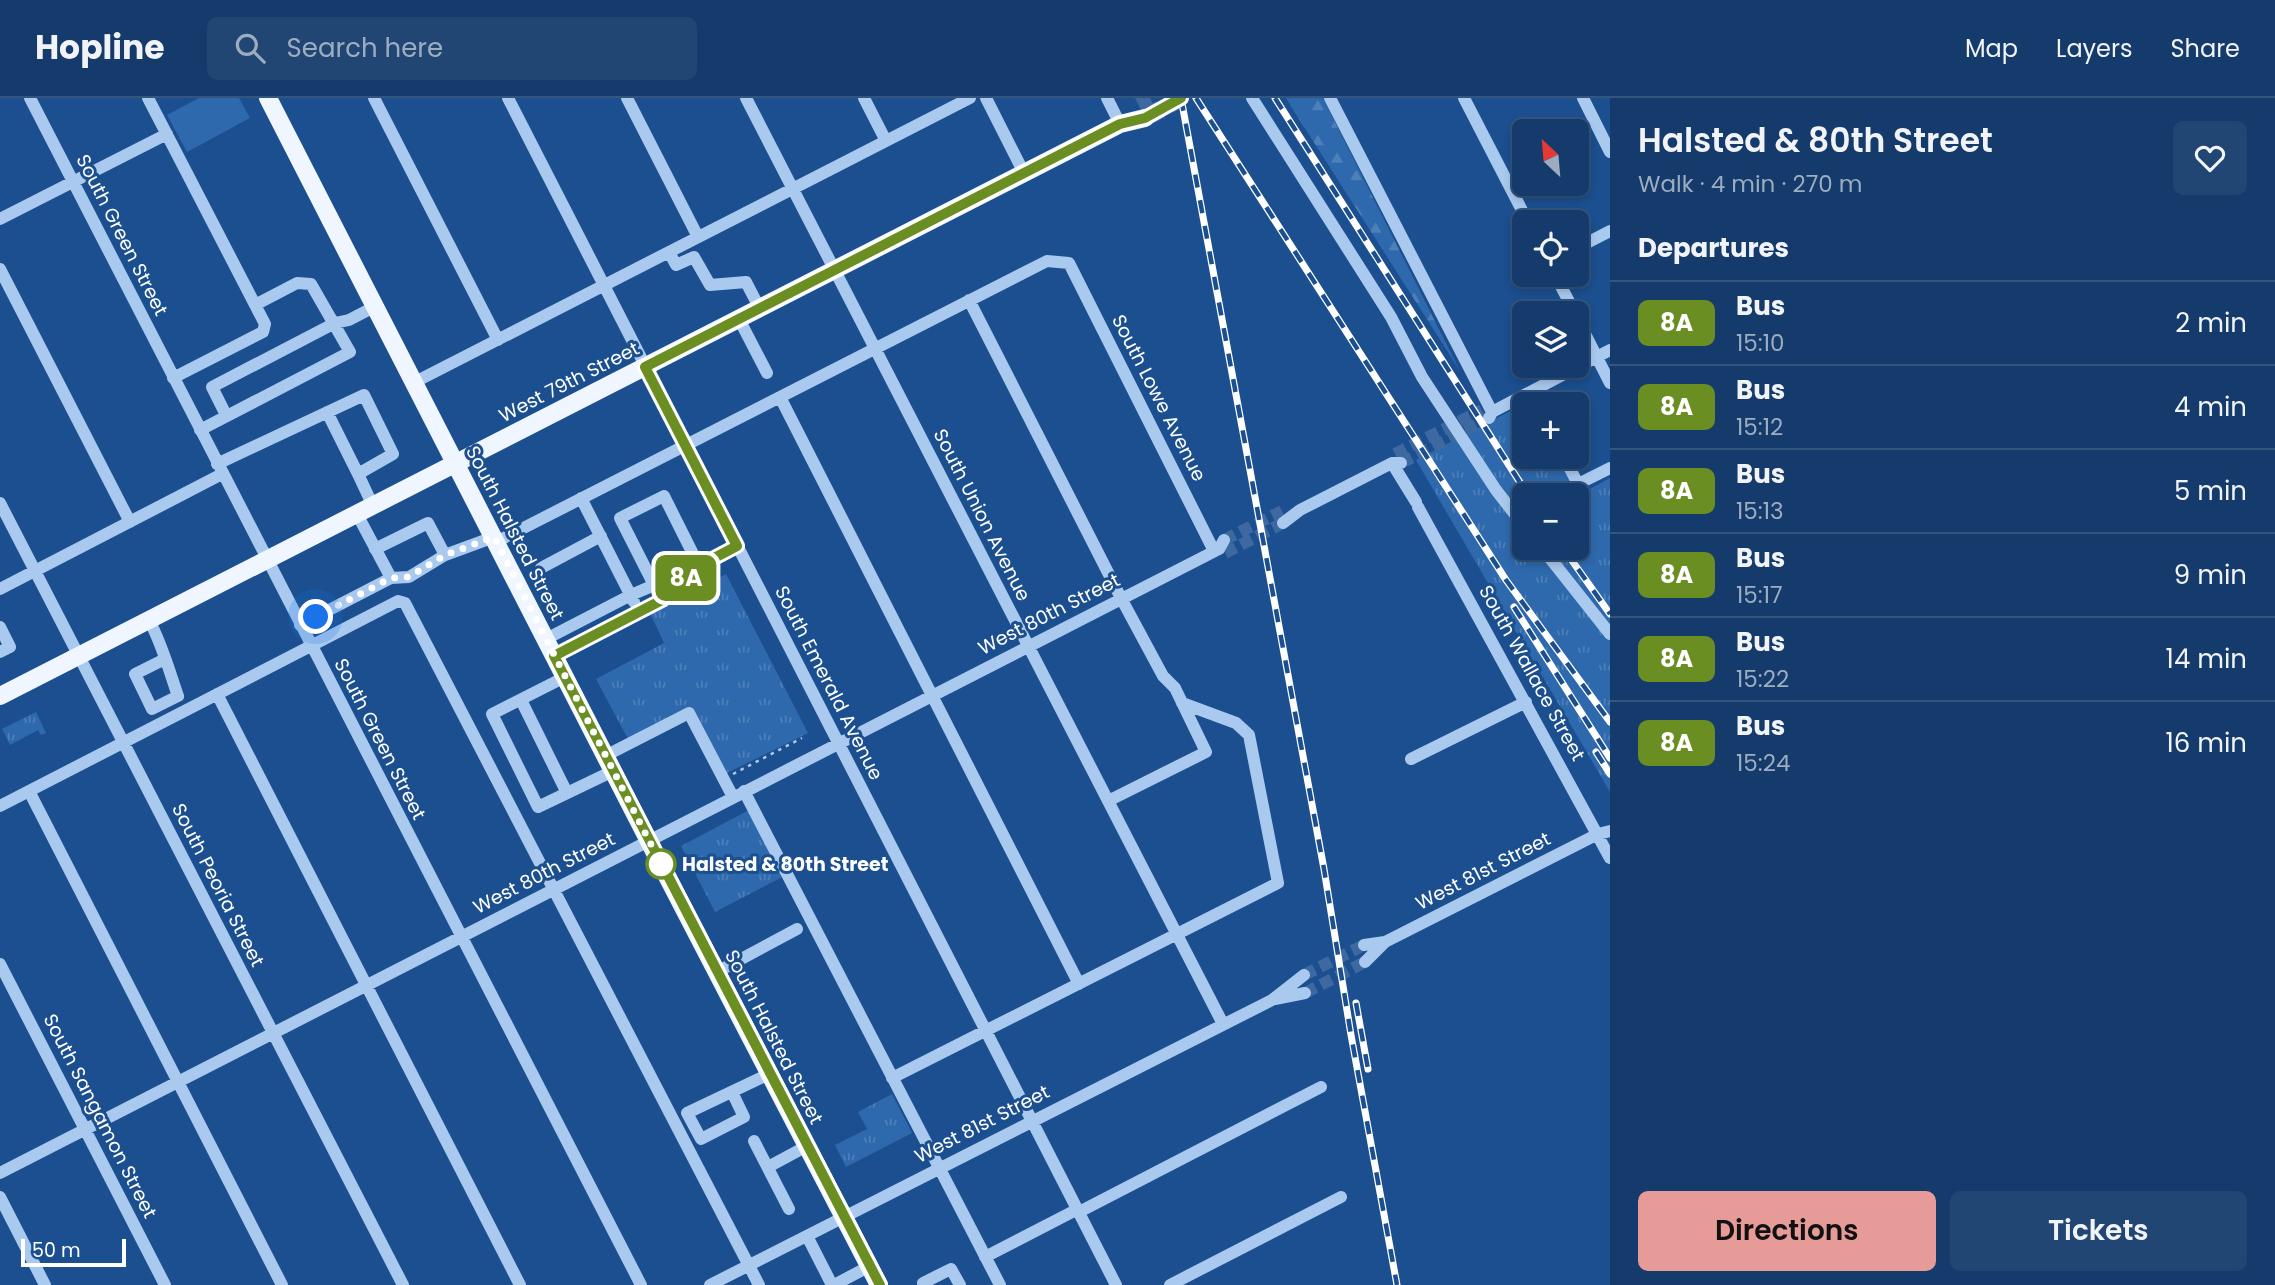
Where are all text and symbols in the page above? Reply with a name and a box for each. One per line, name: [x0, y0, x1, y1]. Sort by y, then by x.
search box: [207, 17, 697, 80]
text: Hopline: [35, 24, 165, 71]
icon: search: [231, 29, 269, 67]
text: Search here: [287, 30, 443, 66]
text: Map: [1965, 32, 2018, 65]
text: Layers: [2056, 32, 2132, 65]
text: Share: [2170, 32, 2240, 65]
text: Halsted & 80th Street: [1638, 117, 1993, 164]
north arrow: [1512, 119, 1589, 196]
map controls: [1512, 119, 1589, 560]
button: heart: [2173, 121, 2247, 195]
street label: South Green Street: [70, 150, 174, 320]
text: Walk · 4 min · 270 m: [1638, 168, 1863, 200]
button: locate: [1512, 210, 1589, 287]
text: Departures: [1638, 230, 1789, 266]
text: Bus: [1736, 288, 1785, 324]
button: layers: [1512, 301, 1589, 378]
text: 2 min: [2175, 305, 2247, 341]
text: 8A: [1660, 306, 1693, 339]
street label: South Lowe Avenue: [1105, 310, 1213, 486]
text: 15:10: [1736, 327, 1785, 359]
street label: West 79th Street: [494, 335, 644, 429]
text: Bus: [1736, 372, 1785, 408]
text: 4 min: [2174, 389, 2247, 425]
text: 8A: [1660, 390, 1693, 423]
button: +: [1512, 392, 1589, 469]
text: 15:12: [1736, 411, 1783, 443]
street label: South Union Avenue: [927, 424, 1037, 606]
street label: South Halsted Street: [459, 441, 571, 625]
text: Bus: [1736, 456, 1785, 492]
text: 5 min: [2174, 473, 2247, 509]
text: 8A: [1660, 474, 1693, 507]
button: −: [1512, 483, 1589, 560]
text: 15:13: [1736, 495, 1784, 527]
text: Bus: [1736, 540, 1785, 576]
line badge: 8A: [654, 555, 718, 601]
text: 9 min: [2174, 557, 2247, 593]
text: 8A: [1660, 558, 1693, 591]
text: 8A: [669, 561, 703, 594]
street label: West 80th Street: [973, 567, 1125, 661]
text: 15:17: [1736, 579, 1783, 611]
street label: South Wallace Street: [1472, 580, 1592, 766]
street label: South Emerald Avenue: [768, 581, 890, 785]
your location: [298, 599, 333, 634]
text: Bus: [1736, 624, 1785, 660]
text: 14 min: [2166, 641, 2247, 677]
text: 8A: [1660, 642, 1693, 675]
street label: South Green Street: [328, 654, 432, 824]
text: 15:22: [1736, 663, 1789, 695]
text: Bus: [1736, 708, 1785, 744]
text: 16 min: [2165, 725, 2247, 761]
text: 8A: [1660, 726, 1693, 759]
text: 15:24: [1736, 747, 1790, 779]
street label: South Peoria Street: [165, 799, 271, 971]
street label: West 81st Street: [1411, 825, 1555, 917]
street label: West 80th Street: [468, 826, 620, 920]
marker: Halsted & 80th Street: [646, 849, 676, 879]
place label: Halsted & 80th Street: [682, 851, 889, 878]
street label: South Halsted Street: [718, 945, 830, 1129]
street label: South Sangamon Street: [37, 1009, 163, 1223]
street label: West 81st Street: [910, 1078, 1054, 1170]
button: Directions: [1638, 1191, 1936, 1271]
button: Tickets: [1950, 1191, 2247, 1271]
scale bar: [21, 1236, 126, 1268]
text: 50 m: [32, 1237, 81, 1264]

